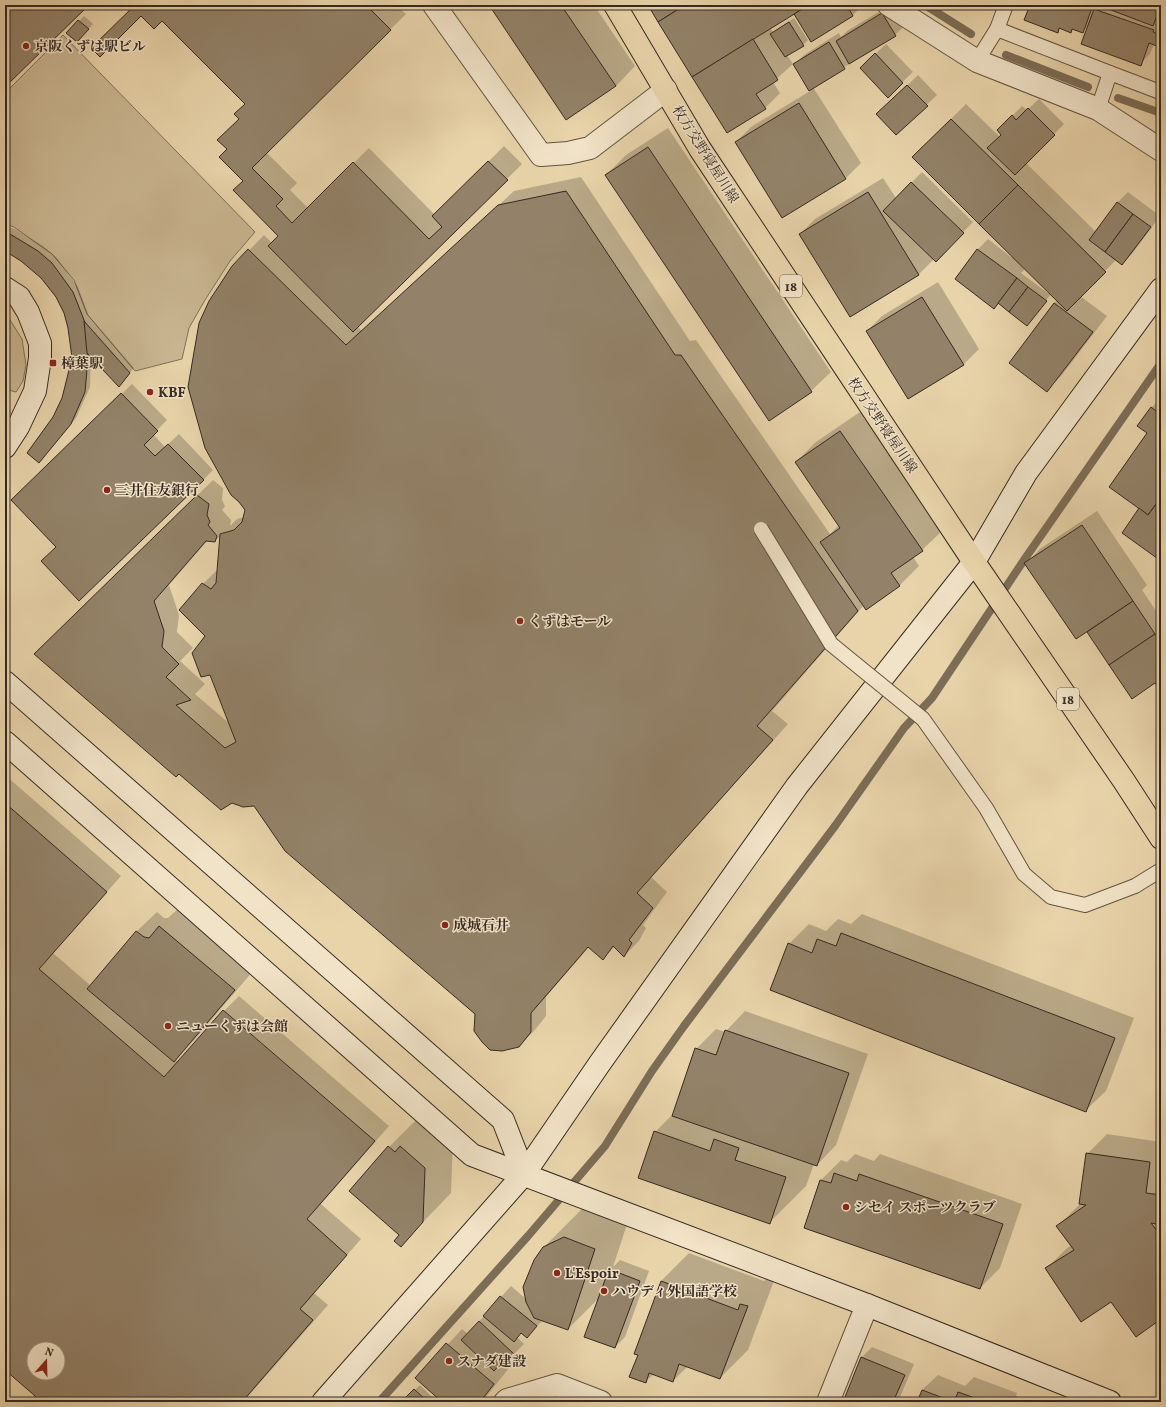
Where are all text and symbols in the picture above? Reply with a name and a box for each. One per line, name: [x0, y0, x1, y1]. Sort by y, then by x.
place label: 京阪くずは駅ビル: [34, 38, 146, 57]
marker: 京阪くずは駅ビル: [21, 41, 31, 51]
street label: 枚方交野寝屋川線: [667, 102, 742, 207]
road number: 18: [780, 275, 802, 297]
place label: 樟葉駅: [61, 355, 103, 374]
marker: 樟葉駅: [48, 358, 58, 368]
street label: 枚方交野寝屋川線: [843, 374, 921, 478]
place label: KBF: [158, 384, 186, 403]
marker: KBF: [145, 387, 155, 397]
place label: 三井住友銀行: [115, 482, 199, 501]
marker: 三井住友銀行: [102, 485, 112, 495]
place label: くずはモール: [528, 613, 611, 632]
marker: くずはモール: [515, 616, 525, 626]
road number: 18: [1057, 688, 1079, 710]
place label: 成城石井: [453, 917, 509, 936]
marker: 成城石井: [440, 920, 450, 930]
place label: ニューくずは会館: [176, 1018, 288, 1037]
marker: ニューくずは会館: [163, 1021, 173, 1031]
place label: シセイ スポーツクラブ: [854, 1199, 996, 1218]
marker: シセイ スポーツクラブ: [841, 1202, 851, 1212]
place label: L'Espoir: [565, 1265, 619, 1284]
marker: L'Espoir: [552, 1268, 562, 1278]
place label: ハウディ外国語学校: [612, 1283, 737, 1302]
marker: ハウディ外国語学校: [599, 1286, 609, 1296]
north arrow: [26, 1341, 66, 1381]
text: N: [43, 1345, 55, 1361]
place label: スナダ建設: [457, 1353, 526, 1372]
marker: スナダ建設: [444, 1356, 454, 1366]

